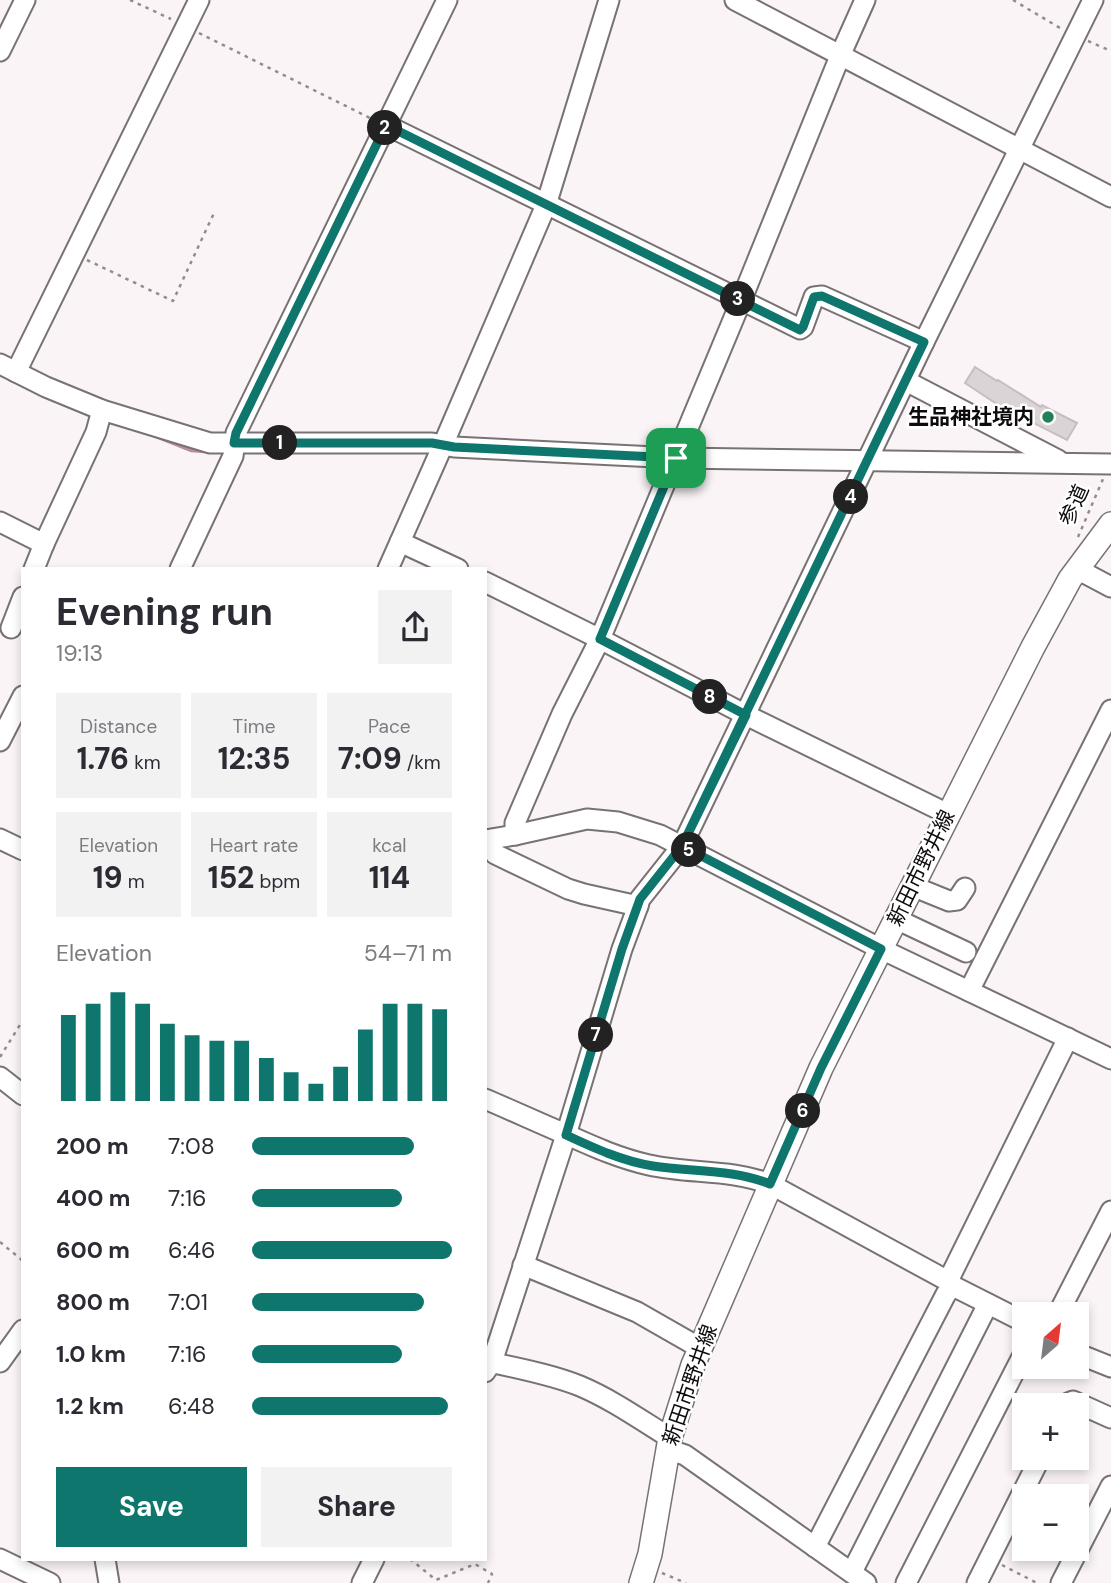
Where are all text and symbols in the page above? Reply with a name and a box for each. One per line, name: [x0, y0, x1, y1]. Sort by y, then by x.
pin: 2: [368, 110, 402, 146]
text: 2: [379, 115, 390, 140]
pin: 3: [720, 282, 756, 316]
text: 3: [732, 286, 743, 311]
place label: 生品神社境内: [908, 403, 1034, 431]
marker: 生品神社境内: [1040, 409, 1056, 425]
pin: 1: [262, 426, 298, 460]
pin: [646, 428, 706, 488]
text: 1: [276, 430, 283, 455]
icon: arrive: [657, 439, 695, 477]
pin: 4: [834, 480, 868, 514]
street label: 参道: [1053, 480, 1095, 530]
text: 4: [844, 484, 857, 509]
text: Evening run: [56, 587, 273, 637]
button: share: [378, 590, 452, 664]
text: 19:13: [56, 638, 103, 668]
pin: 8: [692, 680, 728, 714]
text: 8: [703, 684, 716, 709]
text: Distance: [80, 714, 157, 739]
text: Time: [233, 714, 275, 739]
text: Pace: [368, 714, 411, 739]
text: 1.76: [77, 739, 129, 778]
text: 12:35: [218, 739, 290, 778]
text: 7:09: [338, 739, 402, 778]
text: km: [129, 750, 161, 775]
text: /km: [402, 750, 441, 775]
street label: 新田市野井線: [881, 805, 961, 931]
pin: 5: [672, 832, 706, 868]
text: Elevation: [79, 833, 158, 858]
text: Heart rate: [210, 833, 298, 858]
text: kcal: [372, 833, 407, 858]
text: 5: [683, 837, 694, 862]
text: 19: [93, 858, 123, 897]
text: 152: [208, 858, 254, 897]
text: 114: [369, 858, 410, 897]
text: m: [123, 869, 145, 894]
text: bpm: [254, 869, 300, 894]
text: Elevation: [56, 938, 152, 968]
text: 54–71 m: [364, 938, 452, 968]
pin: 7: [578, 1018, 614, 1052]
text: 7: [590, 1022, 601, 1047]
pin: 6: [786, 1094, 820, 1128]
text: 6: [796, 1098, 809, 1123]
text: 200 m: [56, 1131, 129, 1161]
text: 7:08: [168, 1131, 215, 1161]
text: 400 m: [56, 1183, 130, 1213]
text: 7:16: [168, 1183, 207, 1213]
text: 600 m: [56, 1235, 130, 1265]
text: 6:46: [168, 1235, 216, 1265]
text: 800 m: [56, 1287, 130, 1317]
text: 7:01: [168, 1287, 208, 1317]
north arrow: [1012, 1302, 1088, 1379]
map controls: [1012, 1302, 1089, 1561]
street label: 新田市野井線: [656, 1321, 724, 1449]
text: 1.0 km: [56, 1339, 126, 1369]
text: 7:16: [168, 1339, 207, 1369]
text: 1.2 km: [56, 1391, 124, 1421]
text: 6:48: [168, 1391, 215, 1421]
button: +: [1012, 1393, 1089, 1470]
button: Save: [56, 1467, 247, 1547]
button: Share: [261, 1467, 452, 1547]
button: −: [1012, 1484, 1089, 1561]

